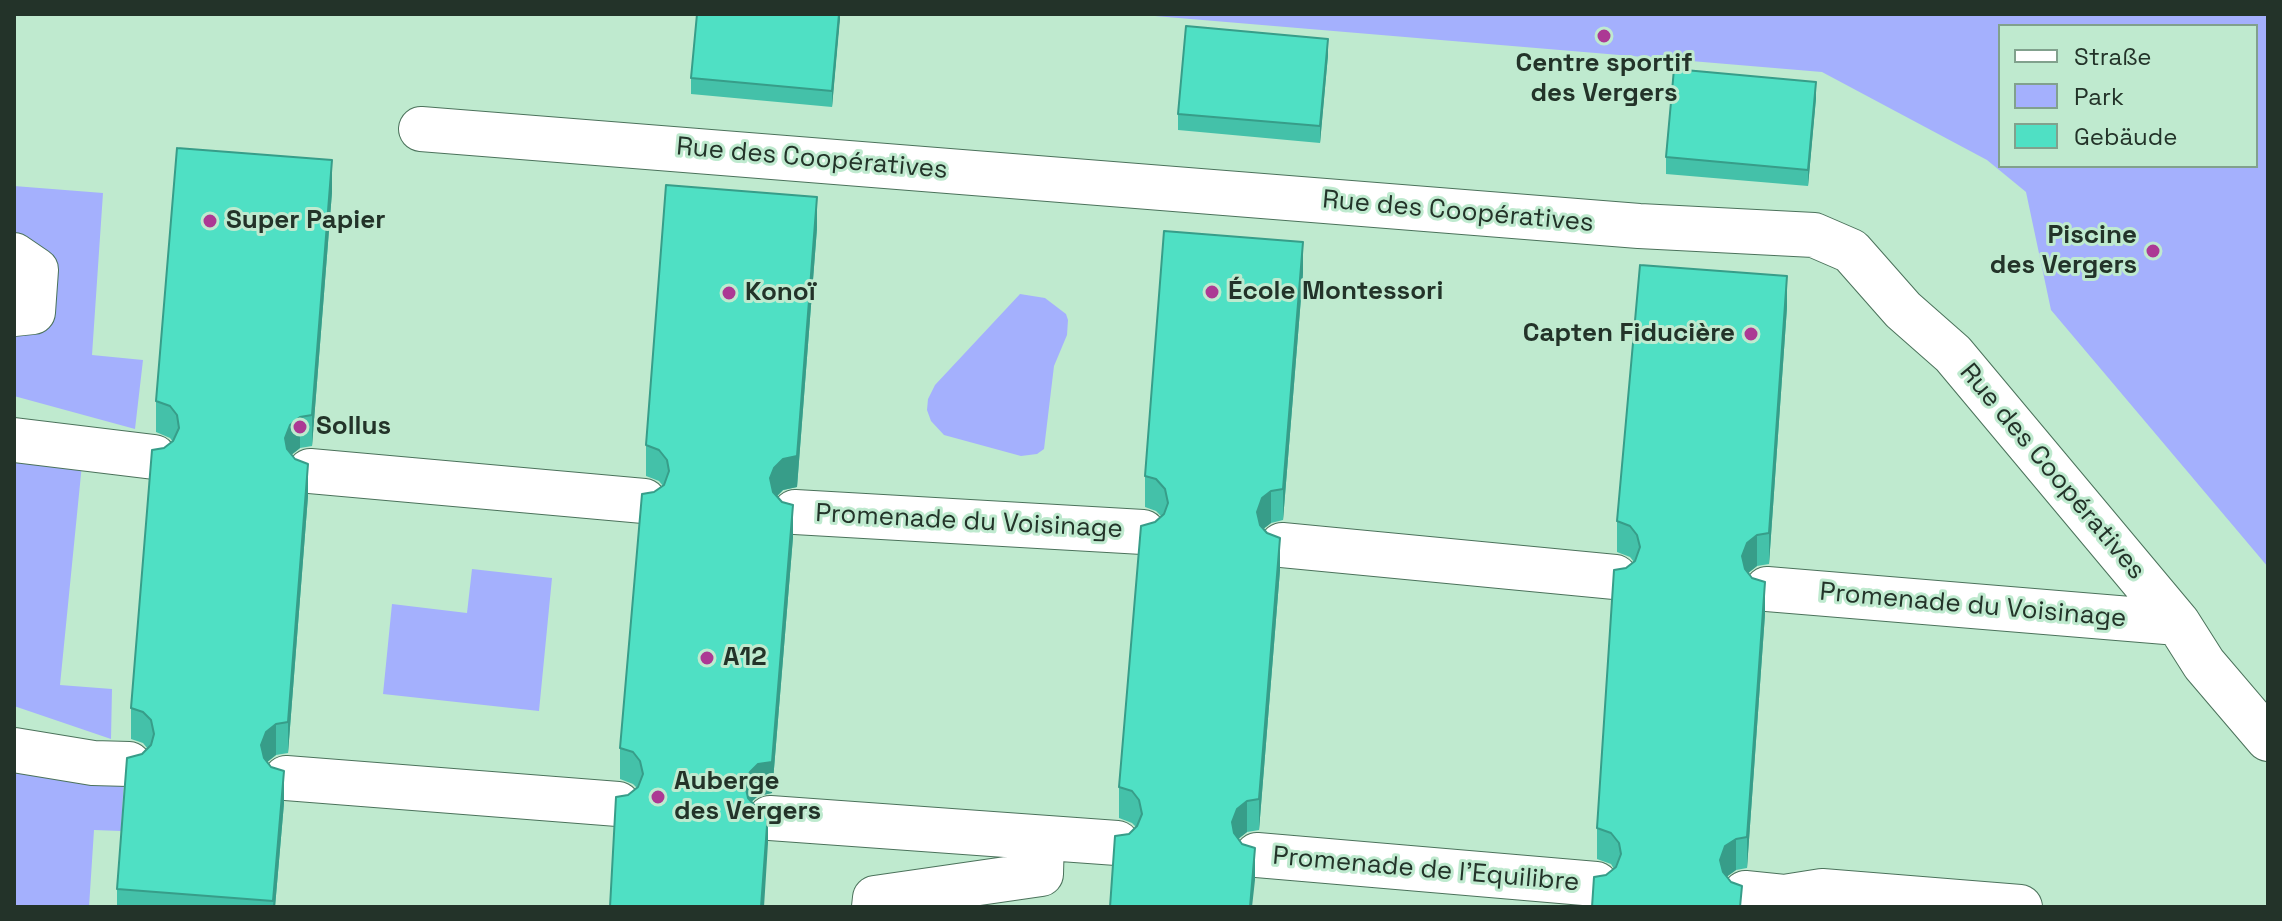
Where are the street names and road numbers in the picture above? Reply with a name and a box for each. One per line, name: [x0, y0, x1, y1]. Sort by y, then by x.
street label: Rue des Coopératives: [675, 132, 949, 186]
street label: Rue des Coopératives: [1321, 185, 1595, 239]
street label: Rue des Coopératives: [1953, 358, 2151, 586]
street label: Promenade du Voisinage: [815, 498, 1123, 546]
street label: Promenade du Voisinage: [1818, 577, 2128, 635]
street label: Promenade de l'Equilibre: [1271, 841, 1581, 899]

